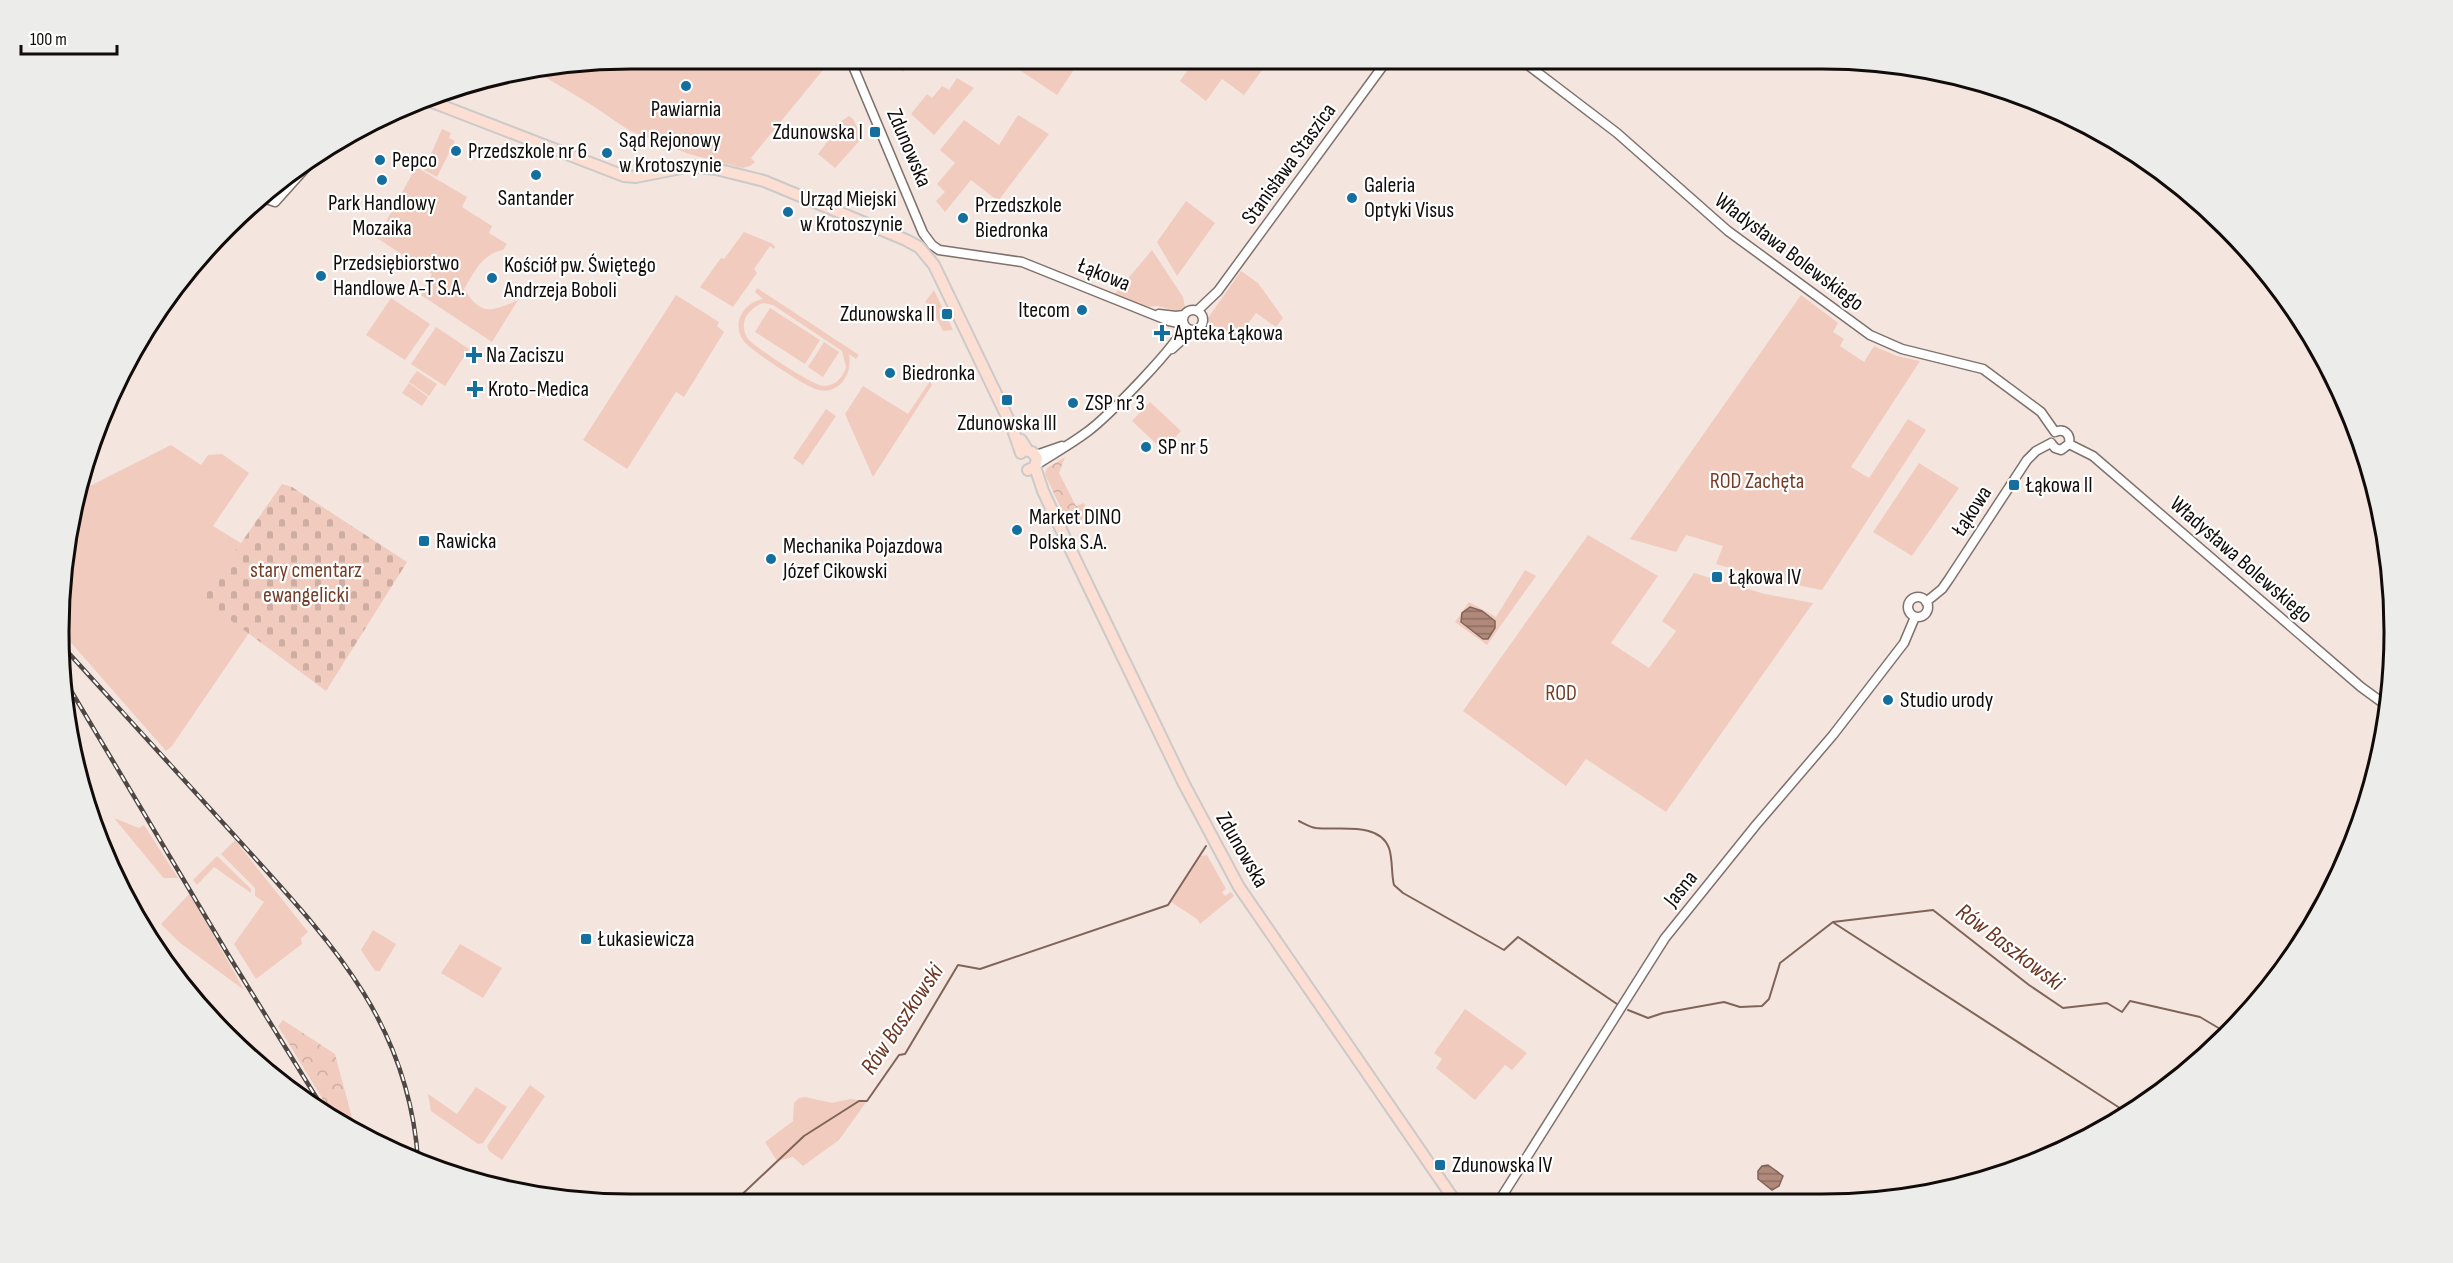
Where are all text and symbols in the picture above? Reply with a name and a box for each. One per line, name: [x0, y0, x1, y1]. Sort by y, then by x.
scale bar: [21, 18, 117, 56]
text: 100 m: [30, 29, 67, 50]
marker: Pawiarnia: [679, 79, 693, 93]
place label: Pawiarnia: [651, 96, 721, 123]
street label: Stanisława Staszica: [1236, 98, 1342, 230]
street label: Zdunowska: [880, 105, 938, 191]
place label: Zdunowska I: [772, 119, 863, 146]
marker: Zdunowska I: [868, 125, 882, 139]
place label: Sąd Rejonowy w Krotoszynie: [619, 127, 722, 179]
place label: Przedszkole nr 6: [468, 138, 587, 165]
marker: Przedszkole nr 6: [449, 144, 463, 158]
marker: Sąd Rejonowy w Krotoszynie: [600, 146, 614, 160]
place label: Pepco: [392, 147, 437, 174]
marker: Pepco: [373, 153, 387, 167]
marker: Santander: [529, 168, 543, 182]
place label: Galeria Optyki Visus: [1364, 172, 1454, 224]
marker: Park Handlowy Mozaika: [375, 173, 389, 187]
place label: Santander: [498, 185, 574, 212]
place label: Urząd Miejski w Krotoszynie: [800, 186, 903, 238]
street label: Władysława Bolewskiego: [1709, 187, 1869, 317]
place label: Park Handlowy Mozaika: [328, 190, 436, 242]
marker: Galeria Optyki Visus: [1345, 191, 1359, 205]
place label: Przedszkole Biedronka: [975, 192, 1062, 244]
marker: Urząd Miejski w Krotoszynie: [781, 205, 795, 219]
marker: Przedszkole Biedronka: [956, 211, 970, 225]
place label: Przedsiębiorstwo Handlowe A-T S.A.: [333, 250, 465, 302]
place label: Kościół pw. Świętego Andrzeja Boboli: [503, 252, 656, 304]
street label: Łąkowa: [1073, 252, 1134, 298]
marker: Przedsiębiorstwo Handlowe A-T S.A.: [314, 269, 328, 283]
marker: Kościół pw. Świętego Andrzeja Boboli: [485, 271, 499, 285]
place label: Itecom: [1018, 297, 1070, 324]
place label: Zdunowska II: [840, 301, 935, 328]
marker: Itecom: [1075, 303, 1089, 317]
marker: Zdunowska II: [940, 307, 954, 321]
place label: Apteka Łąkowa: [1173, 320, 1283, 347]
marker: Apteka Łąkowa: [1155, 326, 1169, 340]
place label: Na Zaciszu: [486, 342, 564, 369]
marker: Na Zaciszu: [467, 348, 481, 362]
place label: Biedronka: [902, 360, 975, 387]
marker: Biedronka: [883, 366, 897, 380]
place label: Kroto-Medica: [488, 376, 589, 403]
marker: Kroto-Medica: [466, 380, 484, 398]
place label: ZSP nr 3: [1085, 390, 1145, 417]
marker: Zdunowska III: [1000, 393, 1014, 407]
marker: ZSP nr 3: [1066, 396, 1080, 410]
place label: Zdunowska III: [957, 410, 1057, 437]
place label: SP nr 5: [1158, 434, 1208, 461]
marker: SP nr 5: [1139, 440, 1153, 454]
park label: ROD Zachęta: [1710, 468, 1804, 495]
place label: Łąkowa II: [2025, 472, 2093, 499]
marker: Łąkowa II: [2007, 478, 2021, 492]
street label: Łąkowa: [1945, 481, 1998, 542]
street label: Władysława Bolewskiego: [2164, 491, 2318, 629]
place label: Market DINO Polska S.A.: [1029, 504, 1121, 556]
marker: Market DINO Polska S.A.: [1010, 523, 1024, 537]
place label: Rawicka: [436, 528, 496, 555]
place label: Mechanika Pojazdowa Józef Cikowski: [782, 533, 943, 585]
marker: Rawicka: [417, 534, 431, 548]
marker: Mechanika Pojazdowa Józef Cikowski: [764, 552, 778, 566]
park label: stary cmentarz ewangelicki: [250, 557, 362, 609]
place label: Łąkowa IV: [1728, 564, 1801, 591]
marker: Łąkowa IV: [1710, 570, 1724, 584]
park label: ROD: [1545, 680, 1577, 707]
place label: Studio urody: [1900, 687, 1994, 714]
marker: Studio urody: [1881, 693, 1895, 707]
street label: Zdunowska: [1210, 807, 1274, 893]
street label: Jasna: [1658, 865, 1704, 913]
water label: Rów Baszkowski: [1950, 897, 2070, 997]
place label: Łukasiewicza: [597, 926, 694, 953]
marker: Łukasiewicza: [579, 932, 593, 946]
water label: Rów Baszkowski: [854, 958, 950, 1080]
place label: Zdunowska IV: [1452, 1152, 1553, 1179]
marker: Zdunowska IV: [1433, 1158, 1447, 1172]

